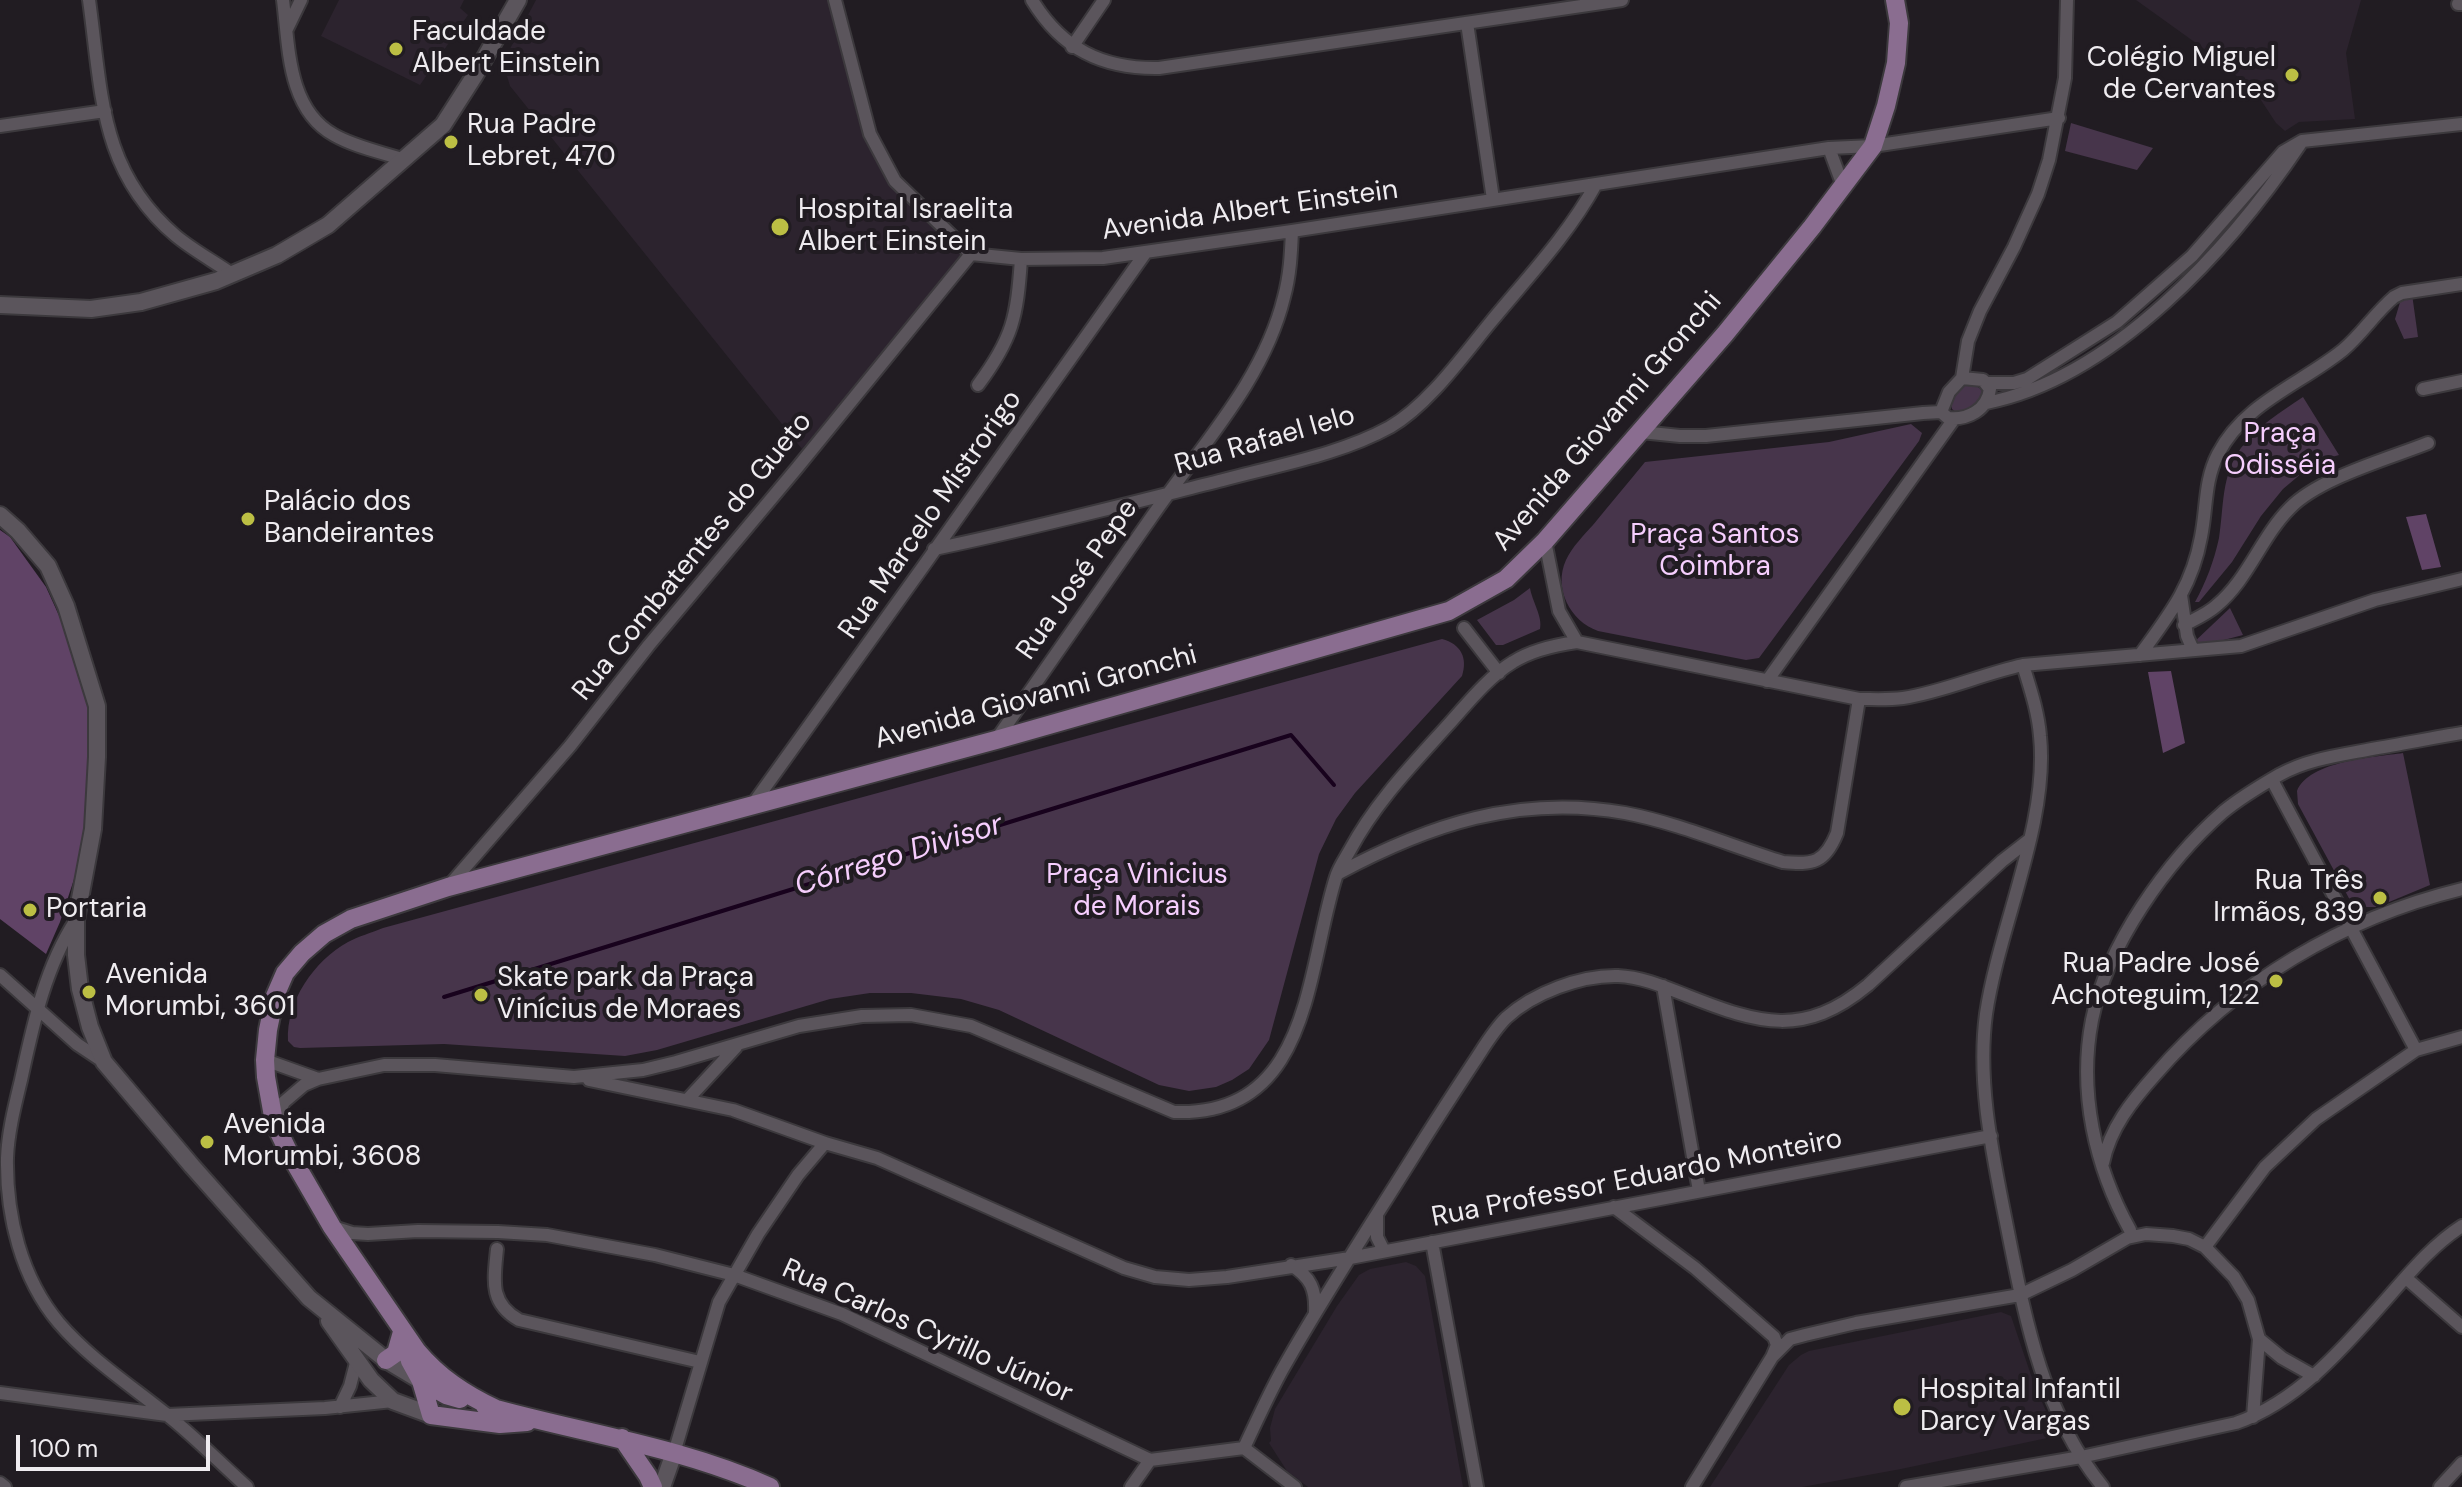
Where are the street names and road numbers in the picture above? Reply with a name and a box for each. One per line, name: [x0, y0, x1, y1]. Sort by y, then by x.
street label: Avenida Albert Einstein: [1100, 174, 1400, 248]
street label: Avenida Giovanni Gronchi: [1486, 286, 1730, 558]
street label: Rua Marcelo Mistrorigo: [832, 384, 1030, 646]
street label: Rua Rafael Ielo: [1171, 399, 1359, 483]
street label: Rua Combatentes do Gueto: [566, 406, 820, 708]
street label: Rua José Pepe: [1010, 493, 1146, 667]
street label: Avenida Giovanni Gronchi: [871, 639, 1201, 757]
street label: Rua Professor Eduardo Monteiro: [1429, 1123, 1845, 1235]
street label: Rua Carlos Cyrillo Júnior: [777, 1253, 1077, 1411]

